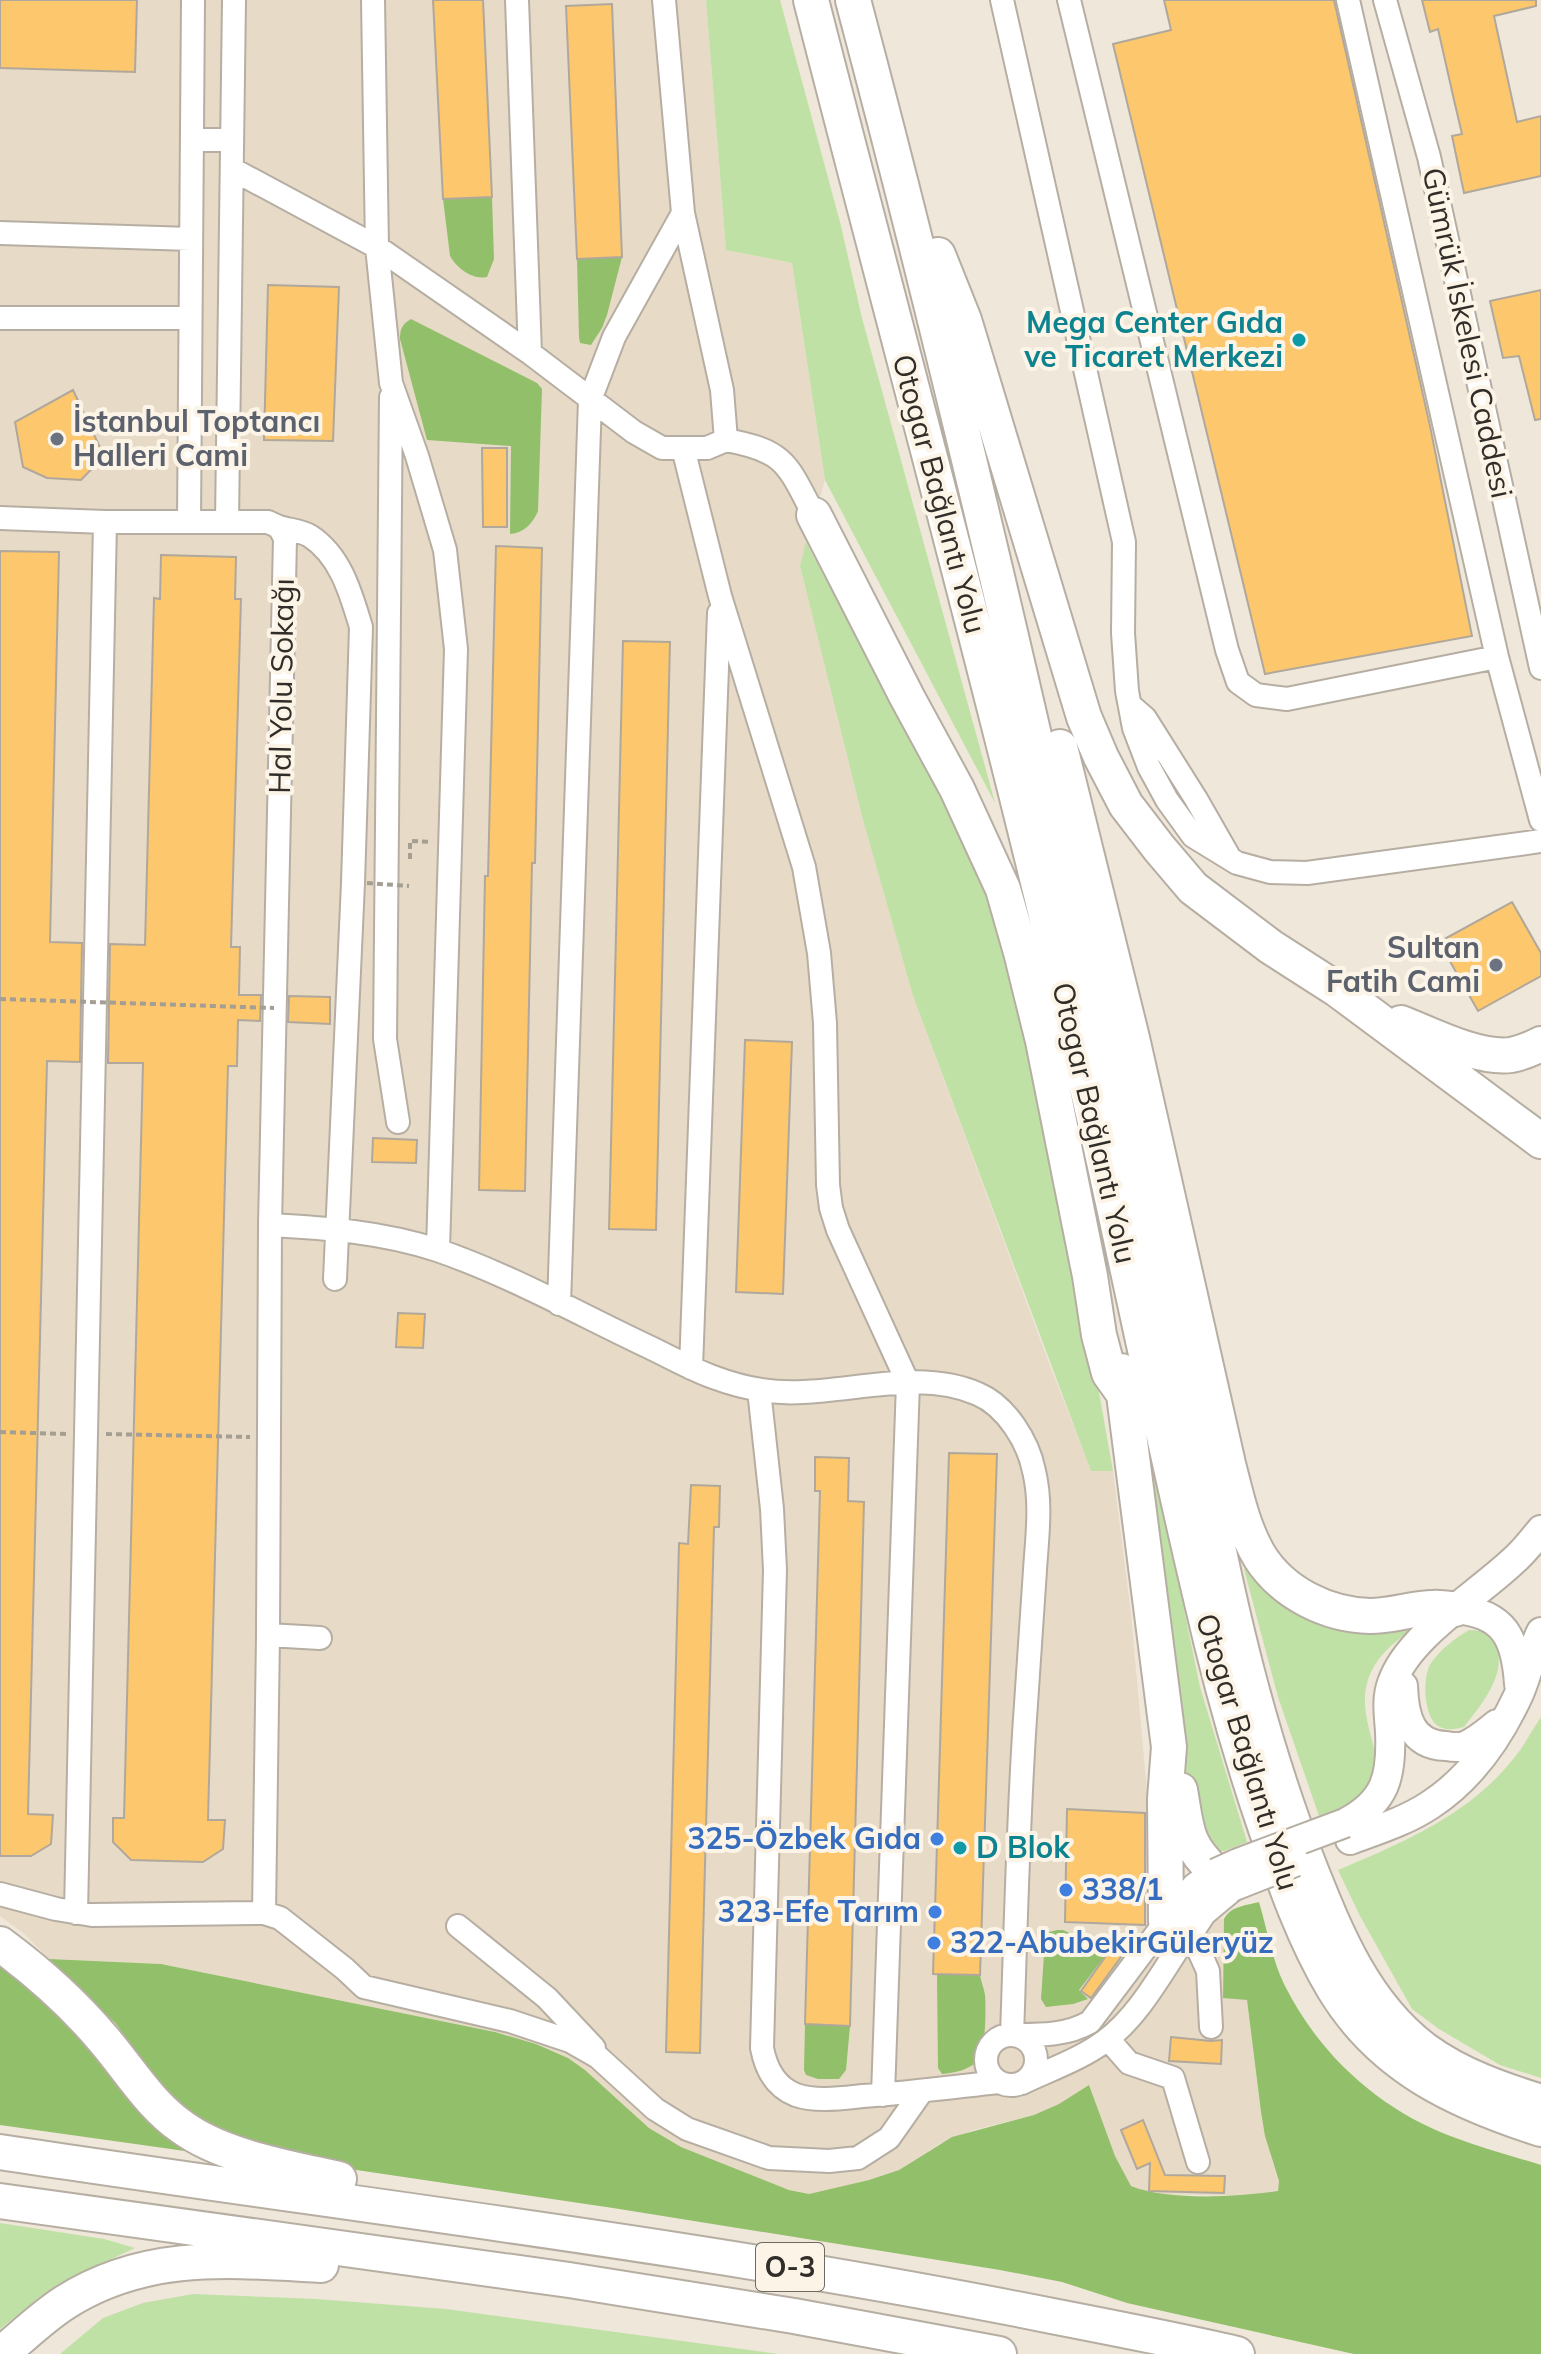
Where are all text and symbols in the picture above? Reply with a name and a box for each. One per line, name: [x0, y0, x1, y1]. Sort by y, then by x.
street label: Gümrük İskelesi Caddesi: [1414, 164, 1522, 501]
place label: Mega Center Gıda ve Ticaret Merkezi: [1023, 303, 1283, 375]
marker: Mega Center Gıda ve Ticaret Merkezi: [1290, 331, 1308, 349]
street label: Otogar Bağlantı Yolu: [884, 350, 996, 638]
place label: İstanbul Toptancı Halleri Cami: [73, 402, 320, 474]
marker: İstanbul Toptancı Halleri Cami: [48, 430, 66, 448]
street label: Hal Yolu Sokağı: [260, 578, 302, 794]
place label: Sultan Fatih Cami: [1326, 928, 1480, 1000]
marker: Sultan Fatih Cami: [1487, 956, 1505, 974]
street label: Otogar Bağlantı Yolu: [1044, 978, 1146, 1267]
street label: Otogar Bağlantı Yolu: [1188, 1609, 1308, 1895]
place label: 325-Özbek Gıda: [687, 1819, 921, 1857]
place label: D Blok: [976, 1828, 1071, 1866]
marker: 325-Özbek Gıda: [928, 1830, 946, 1848]
marker: D Blok: [951, 1839, 969, 1857]
place label: 338/1: [1082, 1870, 1163, 1908]
marker: 338/1: [1057, 1881, 1075, 1899]
place label: 323-Efe Tarım: [717, 1892, 919, 1930]
marker: 323-Efe Tarım: [926, 1903, 944, 1921]
place label: 322-AbubekirGüleryüz: [950, 1923, 1274, 1961]
marker: 322-AbubekirGüleryüz: [925, 1934, 943, 1952]
road number: O-3: [756, 2243, 824, 2291]

